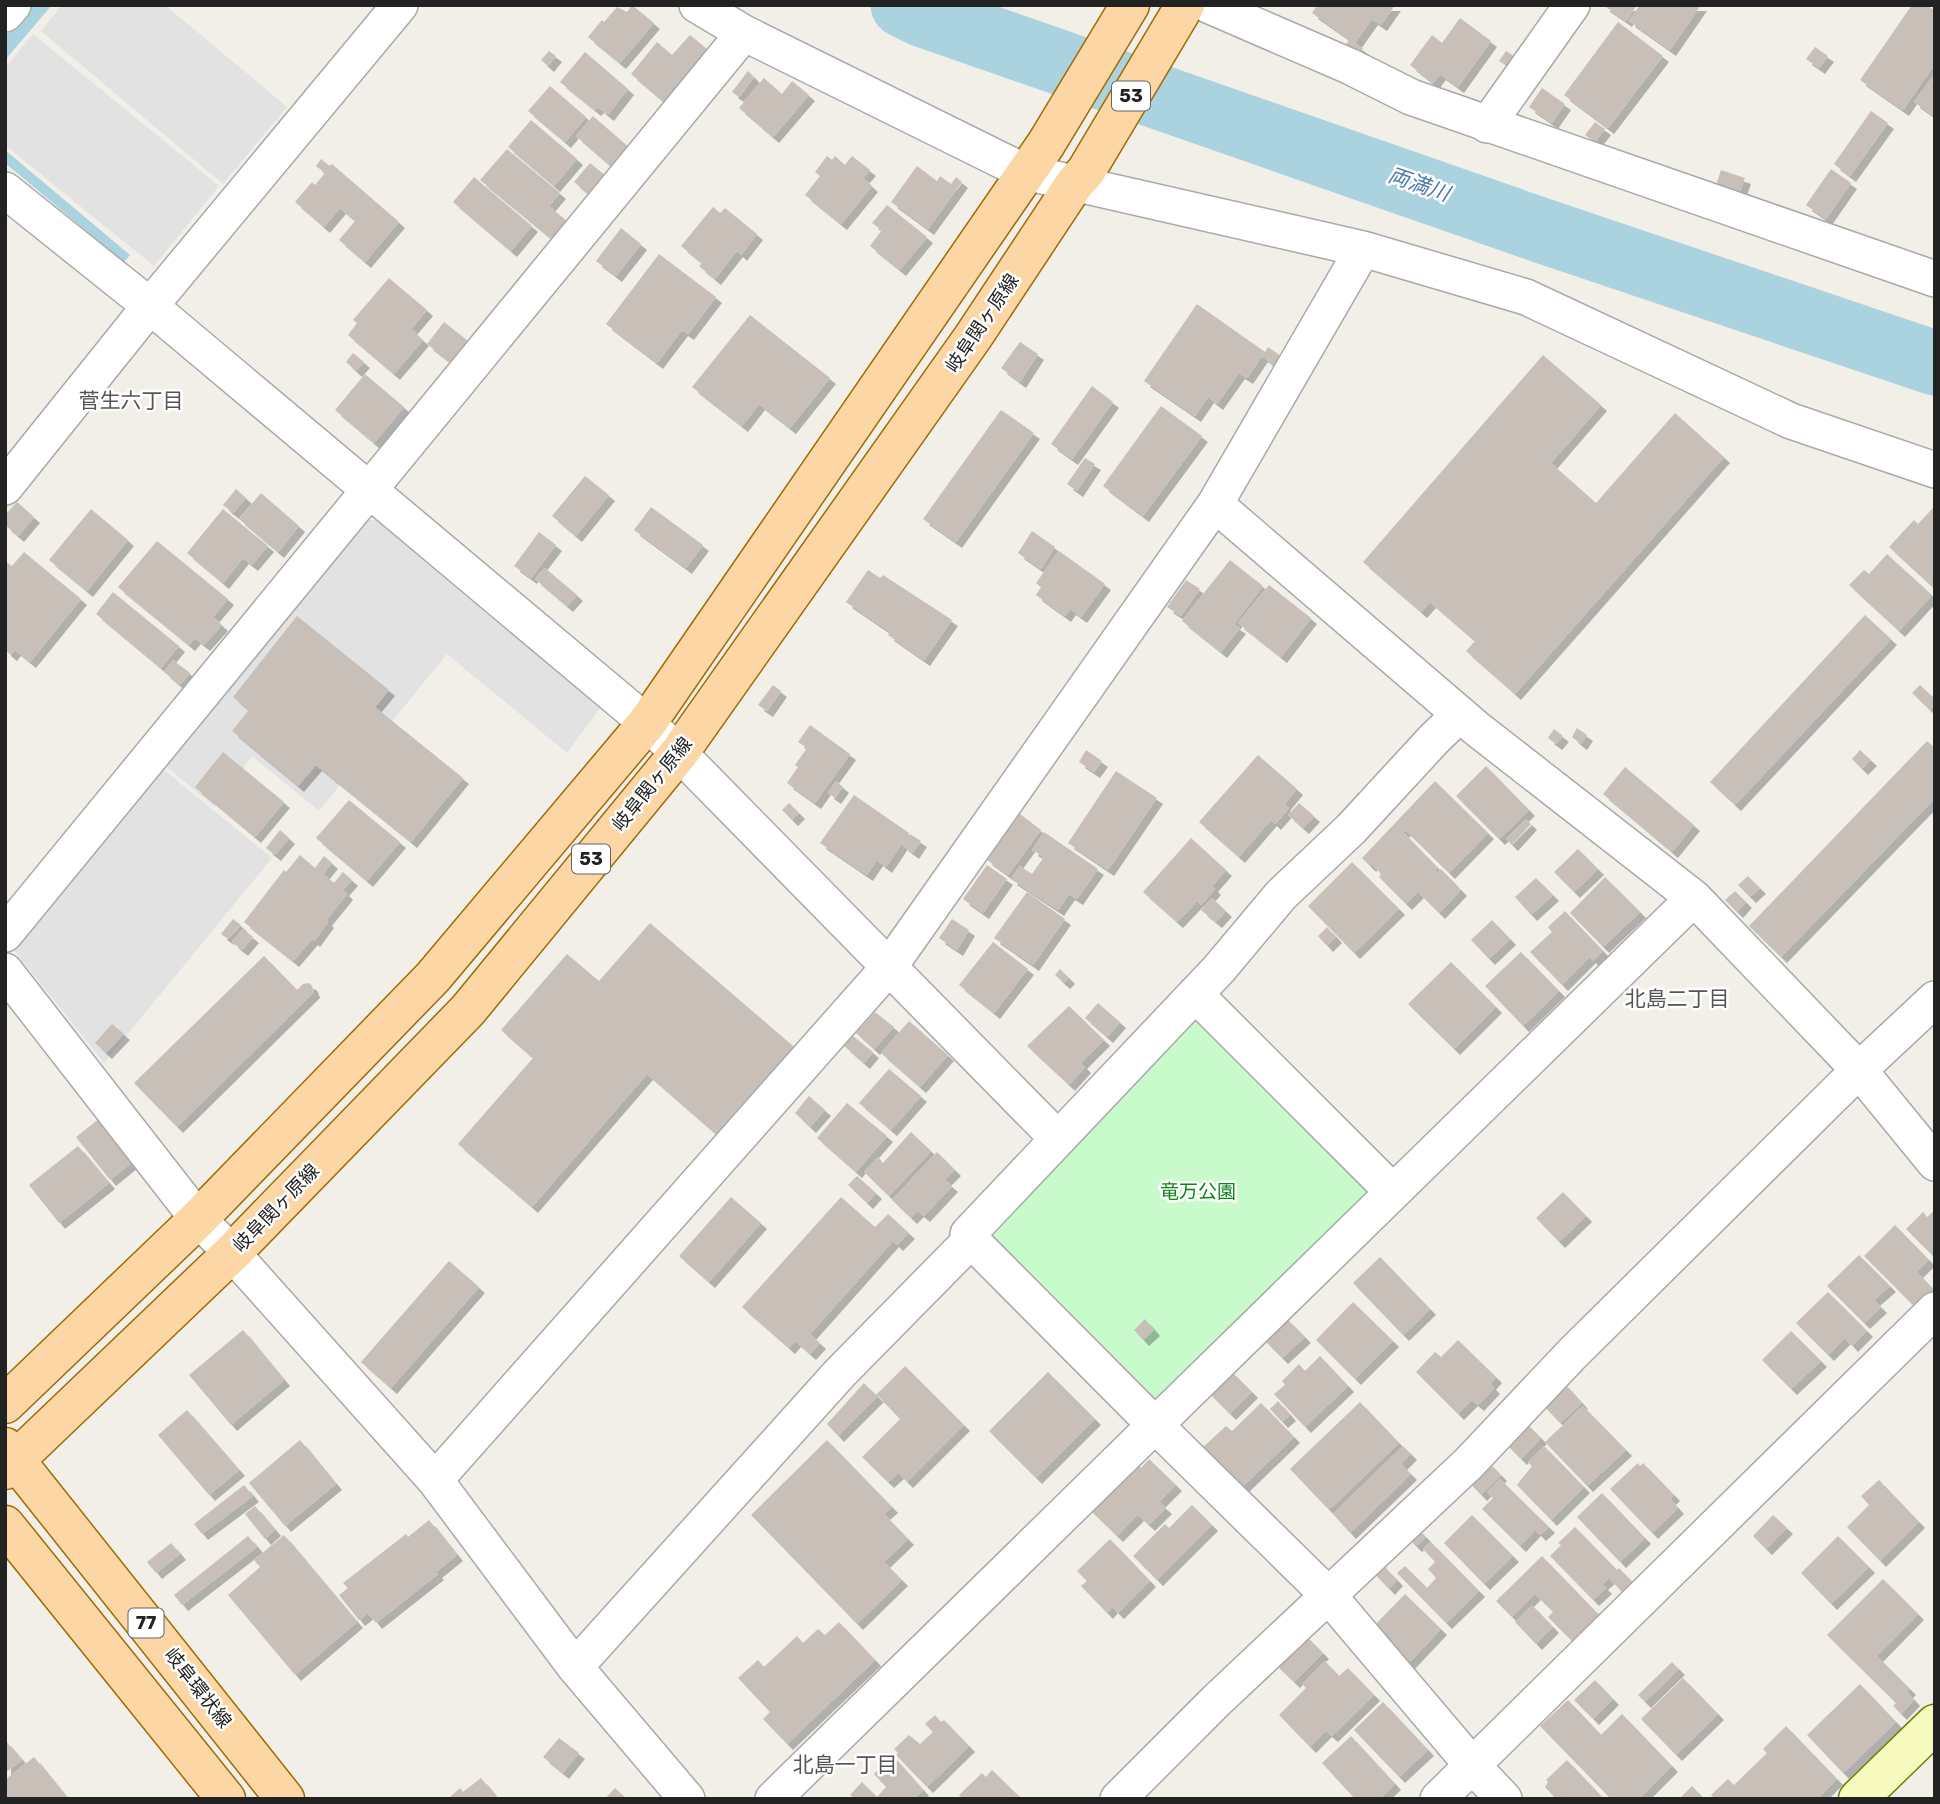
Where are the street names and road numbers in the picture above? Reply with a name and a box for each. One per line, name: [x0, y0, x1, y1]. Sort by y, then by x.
road number: 53: [1112, 82, 1150, 110]
street label: 岐阜関ヶ原線: [941, 269, 1023, 377]
street label: 岐阜関ヶ原線: [607, 732, 697, 836]
road number: 53: [572, 844, 610, 874]
street label: 岐阜関ヶ原線: [228, 1159, 324, 1257]
road number: 77: [128, 1608, 164, 1638]
street label: 岐阜環状線: [160, 1643, 236, 1733]

